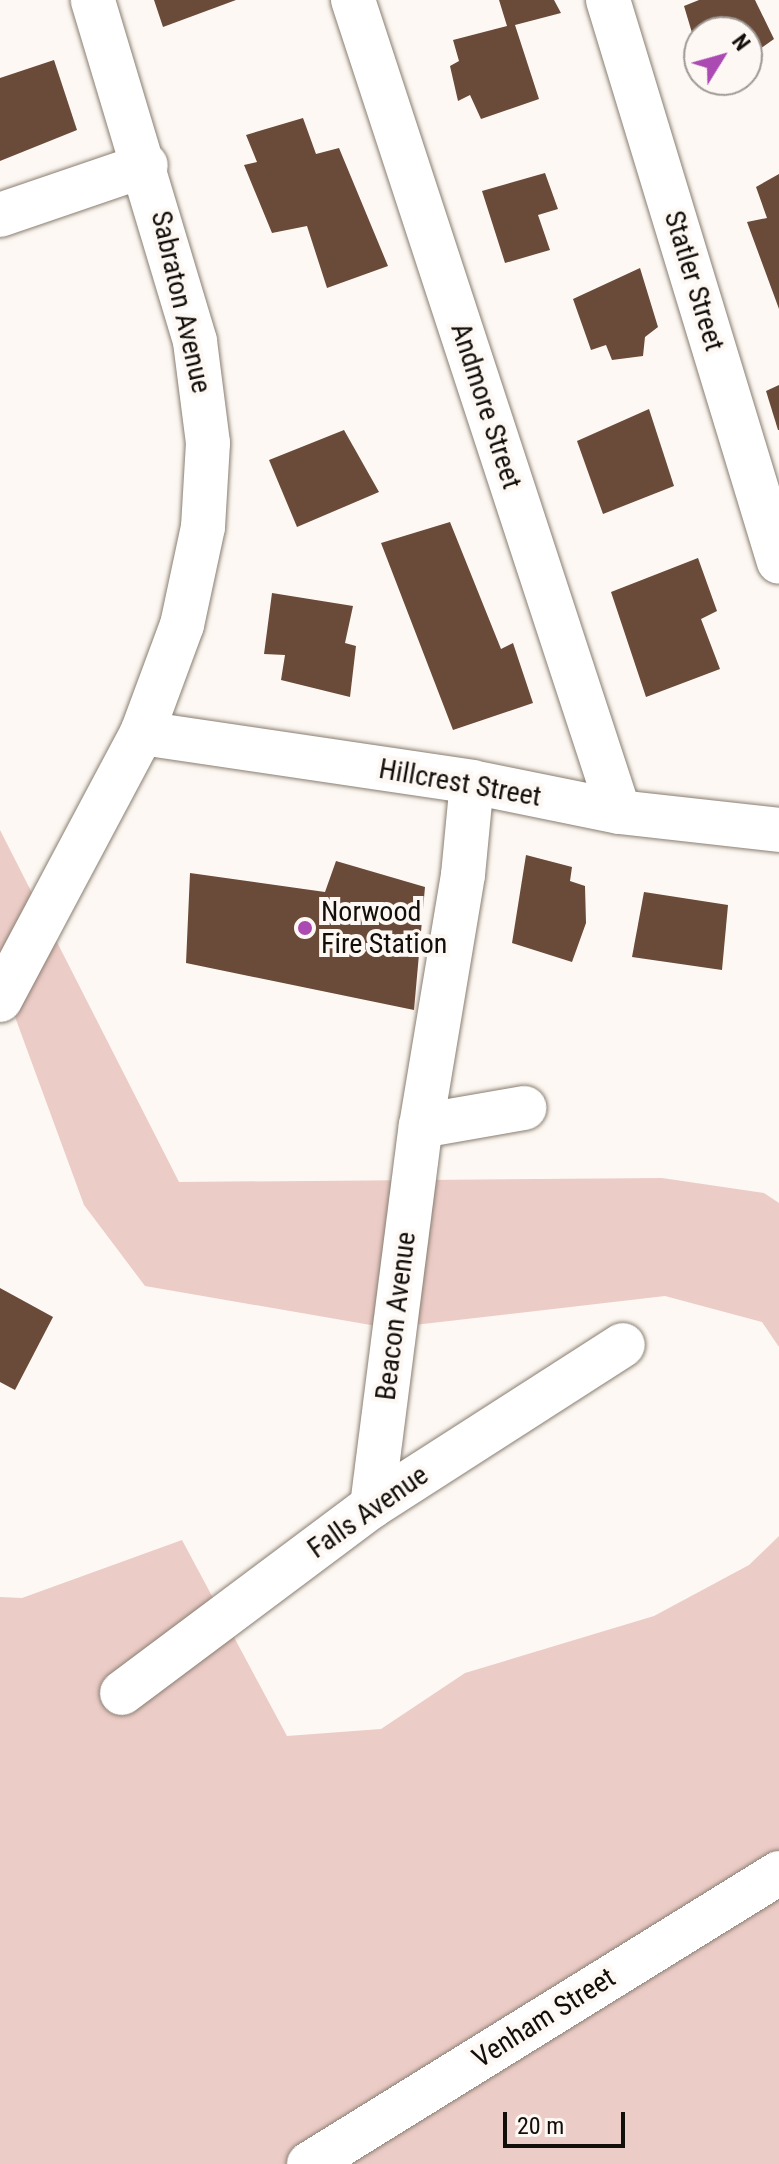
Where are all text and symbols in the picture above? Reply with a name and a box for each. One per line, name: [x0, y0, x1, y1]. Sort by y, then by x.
north arrow: [683, 16, 763, 96]
text: N: [727, 30, 755, 55]
street label: Statler Street: [657, 207, 731, 355]
street label: Sabraton Avenue: [144, 208, 218, 396]
street label: Andmore Street: [443, 319, 529, 493]
street label: Hillcrest Street: [376, 752, 544, 814]
place label: Norwood Fire Station: [321, 895, 447, 961]
marker: Norwood Fire Station: [296, 919, 314, 937]
street label: Beacon Avenue: [369, 1230, 423, 1402]
street label: Falls Avenue: [301, 1458, 435, 1566]
street label: Venham Street: [466, 1961, 622, 2075]
scale bar: [507, 2096, 629, 2146]
text: 20 m: [517, 2112, 564, 2140]

